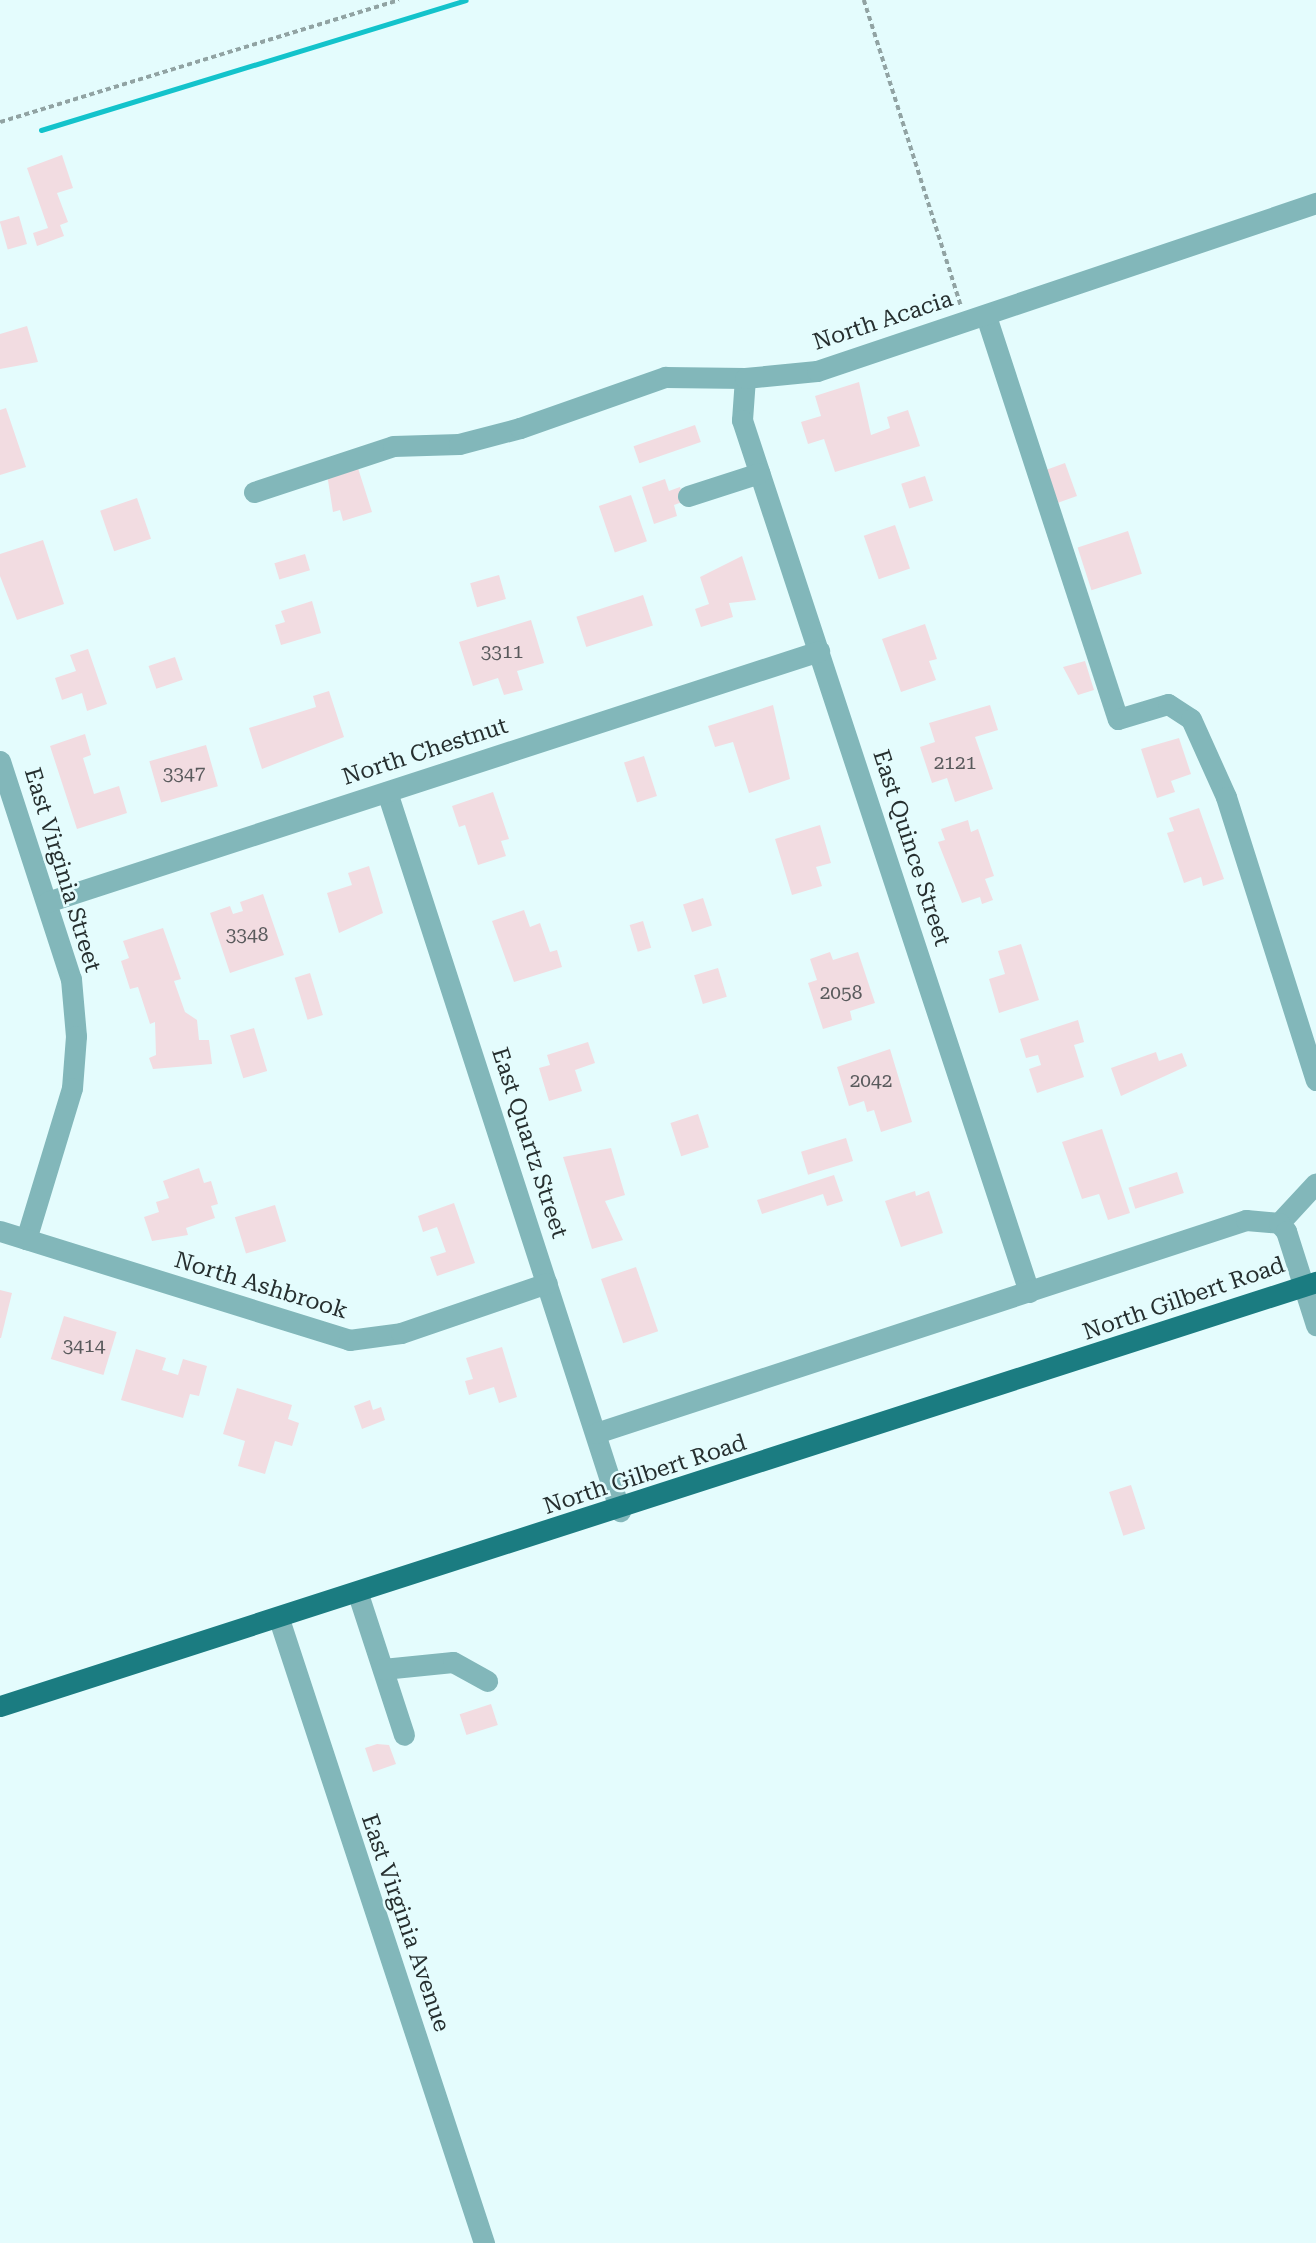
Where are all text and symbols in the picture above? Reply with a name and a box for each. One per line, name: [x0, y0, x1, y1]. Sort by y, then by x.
street label: North Acacia: [810, 285, 956, 357]
house number: 3311: [481, 641, 523, 663]
street label: North Chestnut: [339, 712, 511, 792]
street label: East Quince Street: [866, 746, 956, 950]
house number: 2121: [934, 752, 976, 774]
house number: 3347: [163, 763, 205, 785]
street label: East Virginia Street: [18, 765, 106, 975]
house number: 3348: [226, 924, 268, 946]
house number: 2058: [820, 982, 862, 1004]
street label: East Quartz Street: [485, 1044, 573, 1242]
house number: 2042: [850, 1070, 892, 1092]
street label: North Ashbrook: [171, 1246, 351, 1326]
street label: North Gilbert Road: [1079, 1251, 1289, 1347]
house number: 3414: [63, 1335, 105, 1357]
street label: North Gilbert Road: [540, 1429, 750, 1521]
street label: East Virginia Avenue: [355, 1810, 455, 2036]

